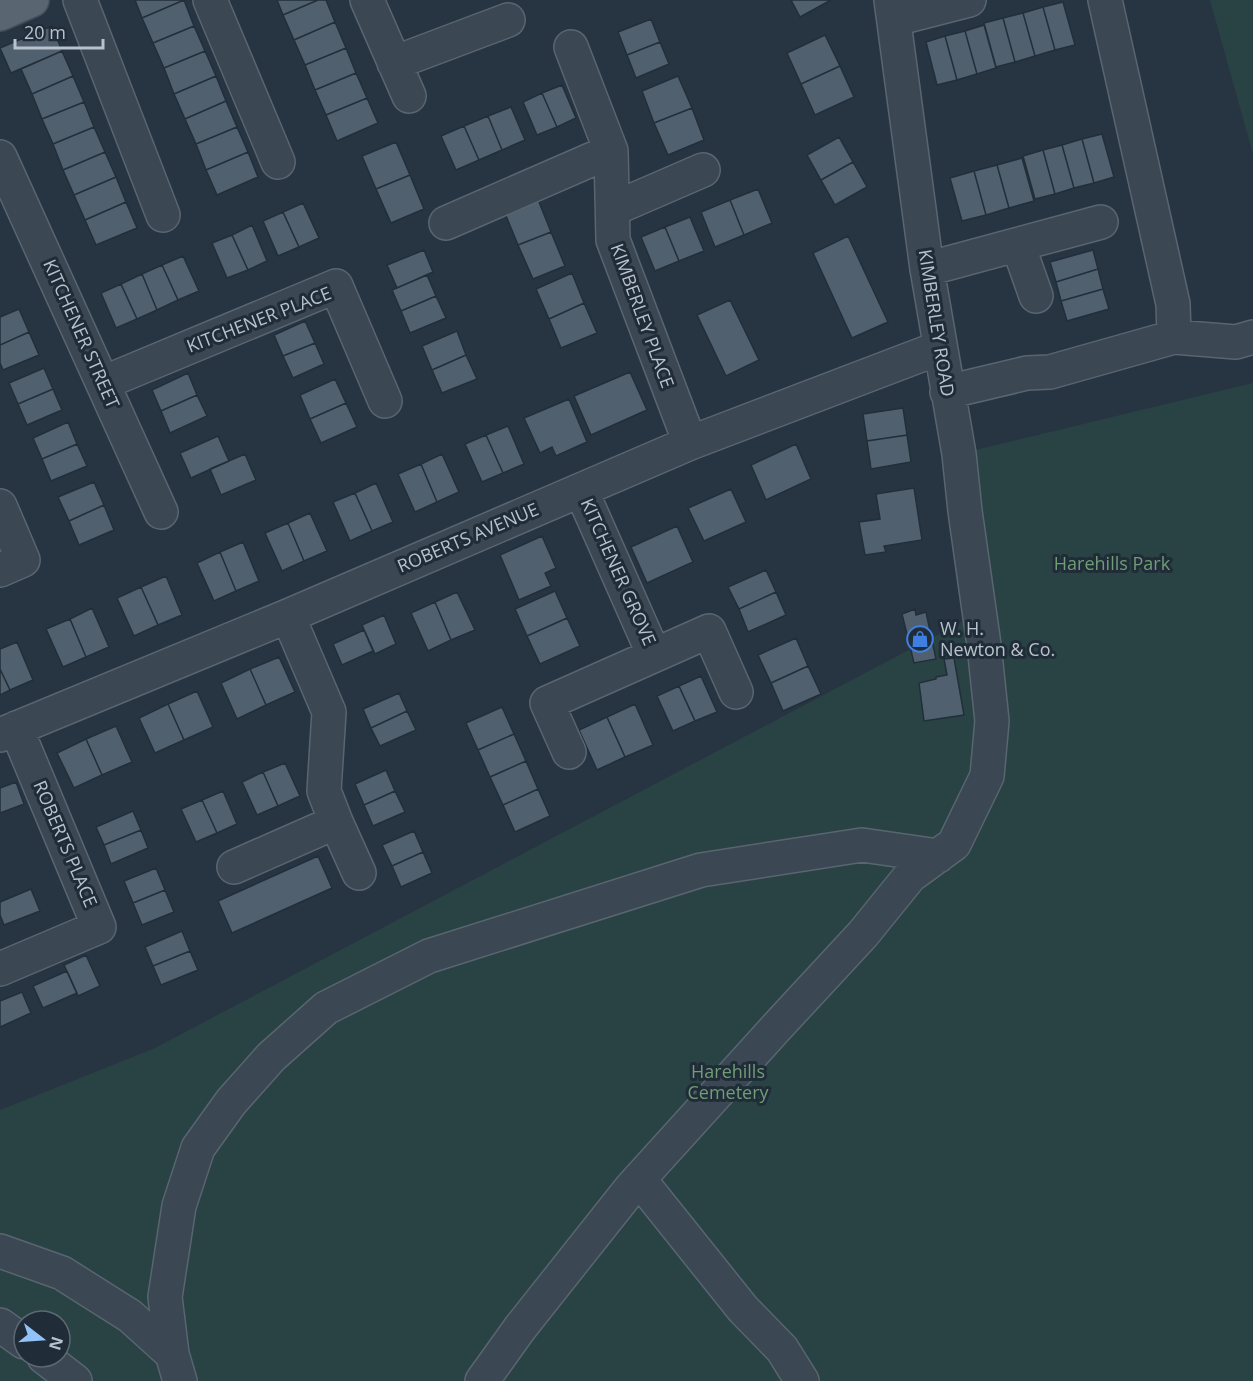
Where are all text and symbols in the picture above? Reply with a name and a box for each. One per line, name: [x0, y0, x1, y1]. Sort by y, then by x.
scale bar: [15, 12, 104, 50]
text: 20 m: [24, 20, 66, 44]
street label: KIMBERLEY PLACE: [606, 240, 680, 391]
street label: KIMBERLEY ROAD: [914, 248, 960, 398]
street label: KITCHENER STREET: [38, 255, 126, 412]
street label: KITCHENER PLACE: [183, 280, 334, 358]
street label: KITCHENER GROVE: [576, 494, 662, 649]
street label: ROBERTS AVENUE: [393, 497, 542, 578]
park label: Harehills Park: [1054, 551, 1171, 575]
place label: W. H. Newton & Co.: [940, 616, 1055, 661]
shop icon: W. H. Newton & Co.: [905, 624, 935, 654]
street label: ROBERTS PLACE: [28, 777, 103, 911]
park label: Harehills Cemetery: [687, 1059, 770, 1104]
north arrow: [12, 1309, 72, 1369]
text: N: [44, 1334, 69, 1353]

